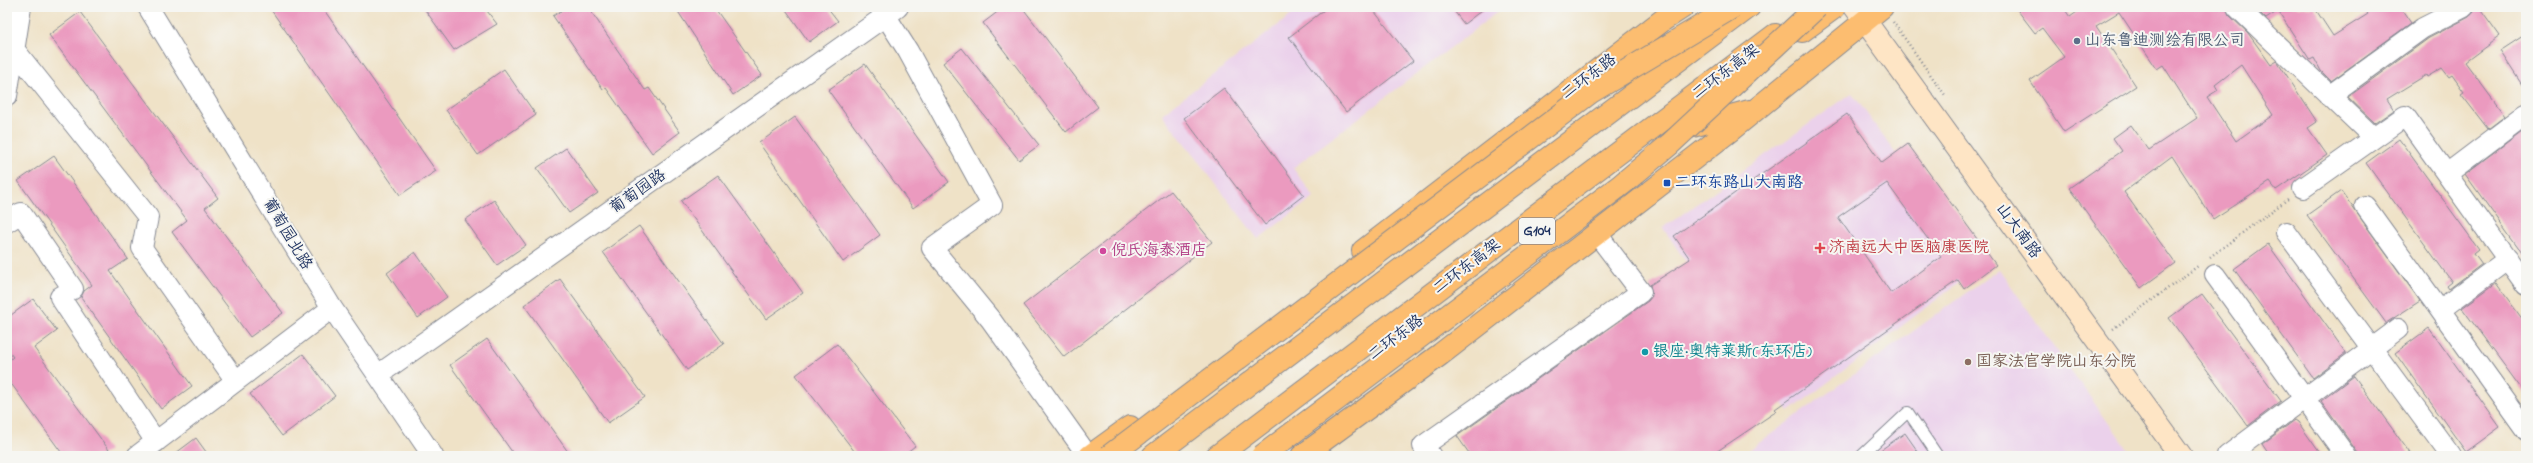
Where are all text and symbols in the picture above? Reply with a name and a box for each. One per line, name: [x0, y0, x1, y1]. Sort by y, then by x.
place label: 山东鲁迪测绘有限公司: [2085, 29, 2245, 53]
marker: 山东鲁迪测绘有限公司: [2072, 36, 2082, 46]
street label: 二环东高架: [1687, 38, 1765, 106]
street label: 二环东路: [1556, 48, 1622, 106]
street label: 葡萄园路: [605, 164, 671, 220]
place label: 二环东路山大南路: [1675, 171, 1803, 195]
marker: 二环东路山大南路: [1662, 178, 1672, 188]
street label: 葡萄园北路: [256, 194, 318, 274]
street label: 山大南路: [1989, 198, 2047, 264]
road number: G104: [1519, 218, 1555, 244]
street label: 二环东高架: [1428, 233, 1506, 301]
place label: 济南远大中医脑康医院: [1829, 236, 1989, 260]
place label: 倪氏海泰酒店: [1111, 239, 1207, 263]
marker: 济南远大中医脑康医院: [1814, 242, 1826, 254]
marker: 倪氏海泰酒店: [1098, 246, 1108, 256]
street label: 二环东路: [1363, 309, 1429, 367]
place label: 银座·奥特莱斯(东环店): [1653, 340, 1812, 364]
marker: 银座·奥特莱斯(东环店): [1640, 347, 1650, 357]
place label: 国家法官学院山东分院: [1976, 350, 2136, 374]
marker: 国家法官学院山东分院: [1963, 357, 1973, 367]

